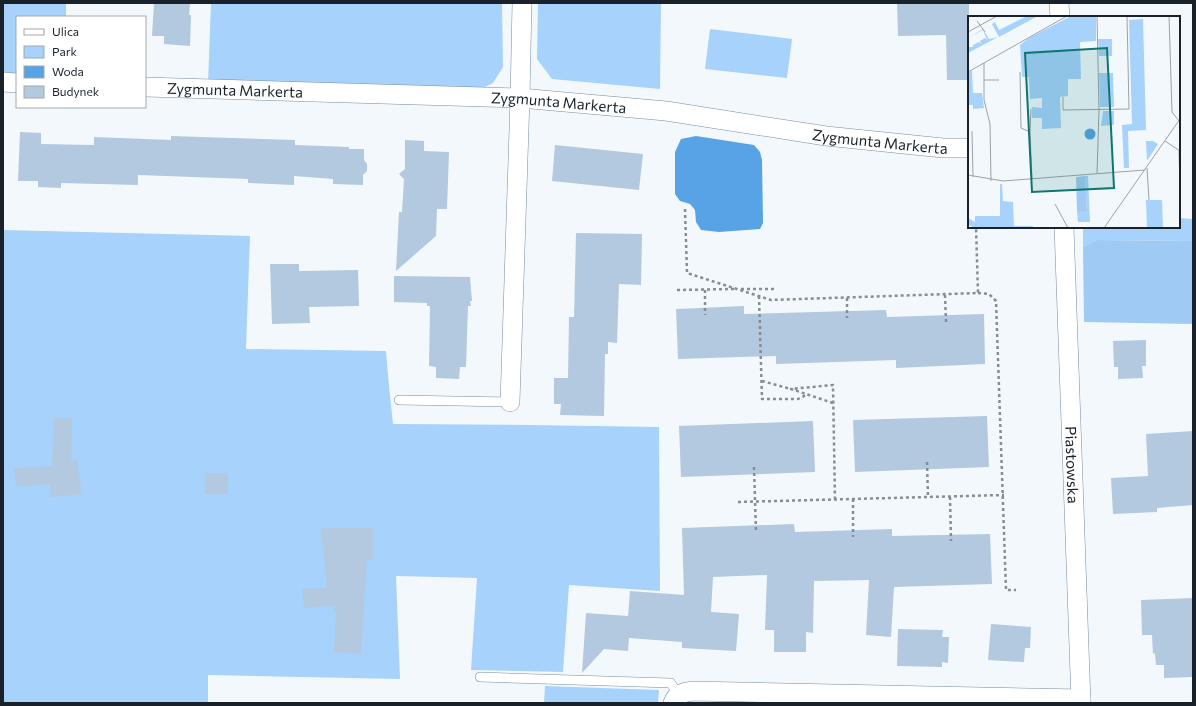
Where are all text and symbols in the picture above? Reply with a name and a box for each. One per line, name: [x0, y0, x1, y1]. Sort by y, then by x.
legend: [16, 16, 146, 108]
inset map: [968, 16, 1180, 228]
text: Ulica: [52, 24, 79, 38]
text: Park: [52, 44, 78, 58]
text: Woda: [52, 64, 84, 78]
street label: Zygmunta Markerta: [167, 79, 303, 101]
text: Budynek: [52, 84, 100, 98]
street label: Zygmunta Markerta: [491, 88, 627, 116]
street label: Zygmunta Markerta: [811, 125, 948, 157]
street label: Piastowska: [1062, 426, 1083, 504]

